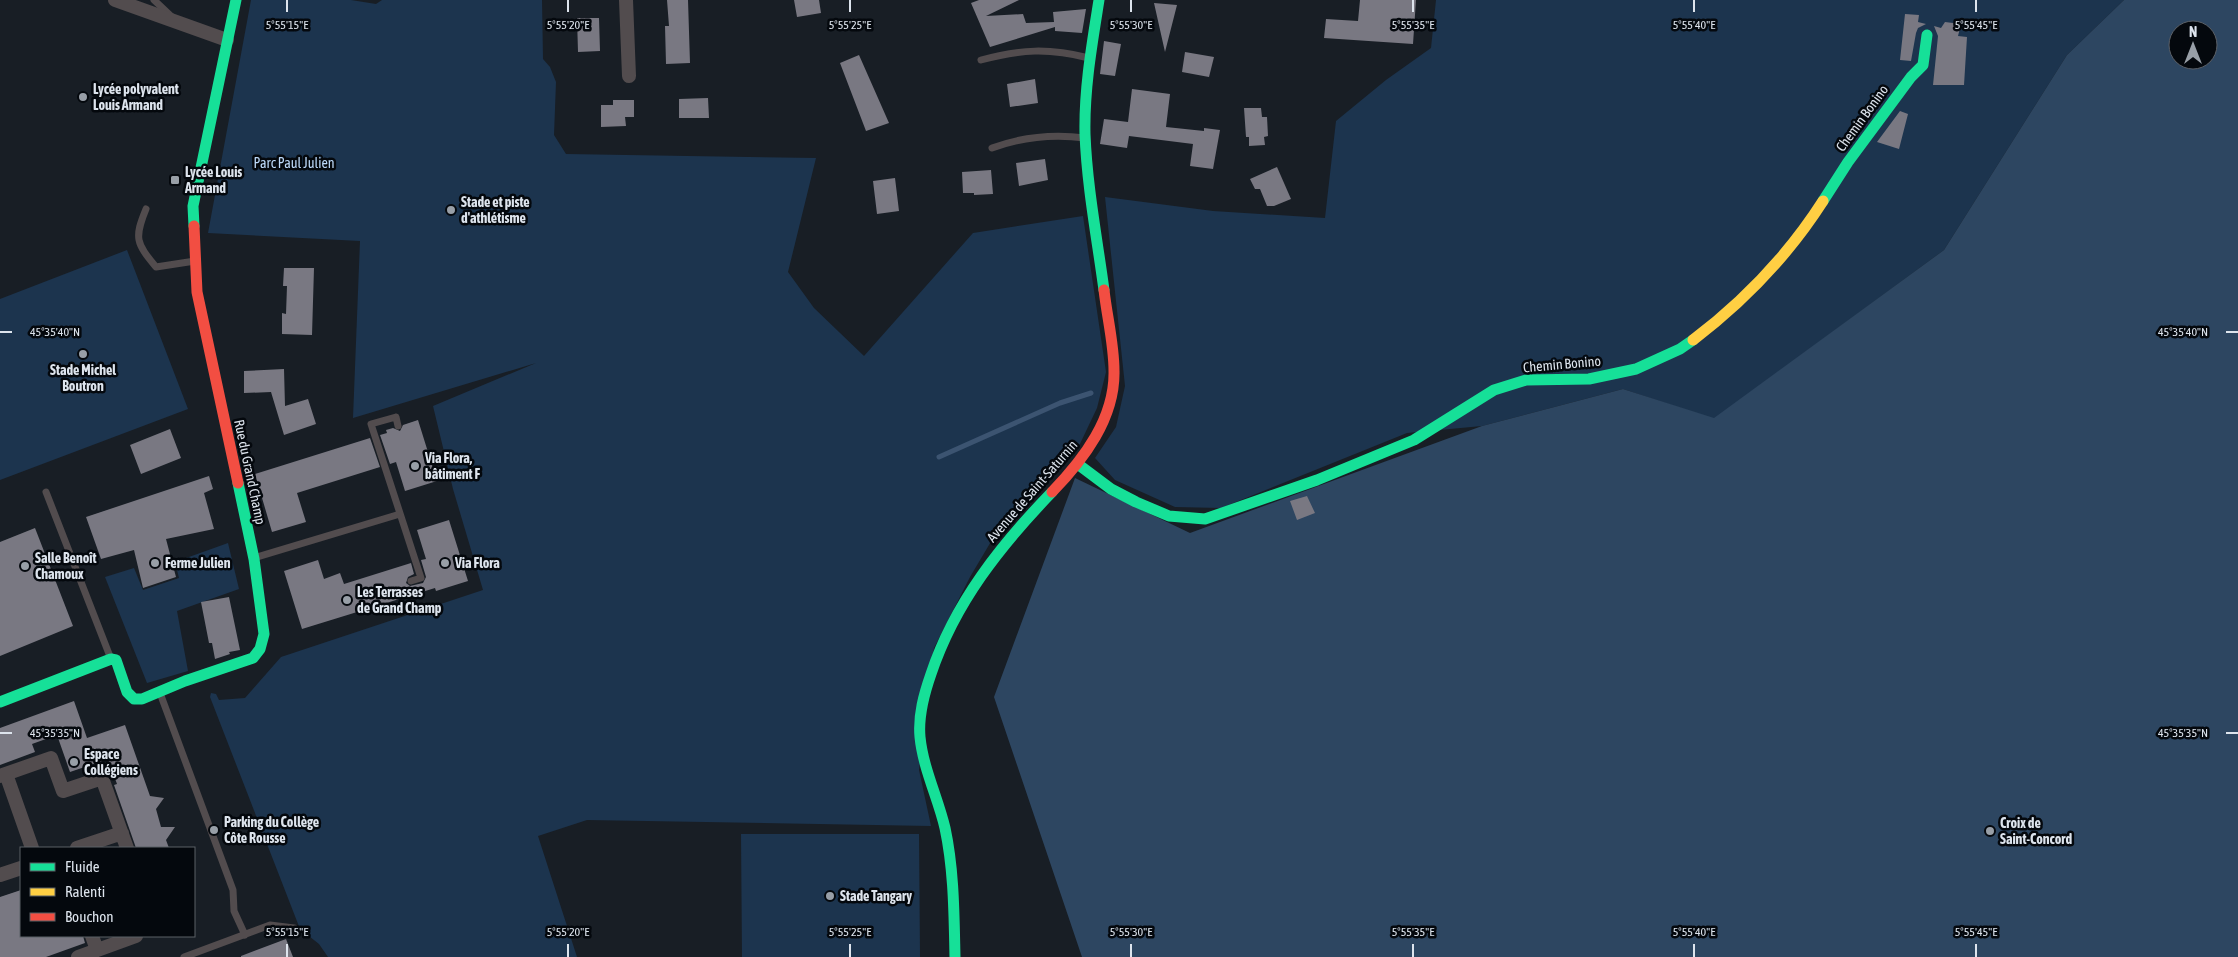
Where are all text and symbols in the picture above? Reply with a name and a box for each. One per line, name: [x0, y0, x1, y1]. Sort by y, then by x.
text: 5°55'15"E: [266, 18, 308, 32]
text: 5°55'20"E: [547, 18, 589, 32]
text: 5°55'25"E: [829, 18, 871, 32]
text: 5°55'30"E: [1110, 18, 1152, 32]
text: 5°55'35"E: [1392, 18, 1434, 32]
text: 5°55'40"E: [1673, 18, 1715, 32]
text: 5°55'45"E: [1955, 18, 1997, 32]
north arrow: [2168, 20, 2218, 70]
text: N: [2189, 24, 2197, 40]
place label: Lycée polyvalent Louis Armand: [93, 81, 179, 113]
street label: Chemin Bonino: [1833, 82, 1891, 154]
marker: Lycée polyvalent Louis Armand: [77, 91, 89, 103]
park label: Parc Paul Julien: [253, 155, 335, 171]
place label: Lycée Louis Armand: [184, 164, 242, 196]
marker: Lycée Louis Armand: [169, 174, 181, 186]
place label: Stade et piste d'athlétisme: [461, 194, 530, 226]
marker: Stade et piste d'athlétisme: [445, 204, 457, 216]
text: 45°35'40"N: [30, 325, 80, 339]
text: 45°35'40"N: [2158, 325, 2208, 339]
marker: Stade Michel Boutron: [77, 348, 89, 360]
street label: Chemin Bonino: [1522, 353, 1602, 375]
place label: Stade Michel Boutron: [50, 362, 116, 394]
street label: Rue du Grand Champ: [231, 418, 269, 526]
street label: Avenue de Saint-Saturnin: [983, 437, 1081, 545]
place label: Via Flora, bâtiment F: [424, 450, 481, 482]
marker: Via Flora, bâtiment F: [409, 460, 421, 472]
place label: Salle Benoît Chamoux: [35, 550, 97, 582]
place label: Ferme Julien: [165, 555, 231, 571]
place label: Via Flora: [454, 555, 500, 571]
marker: Ferme Julien: [149, 557, 161, 569]
marker: Via Flora: [439, 557, 451, 569]
marker: Salle Benoît Chamoux: [19, 560, 31, 572]
place label: Les Terrasses de Grand Champ: [357, 584, 442, 616]
marker: Les Terrasses de Grand Champ: [341, 594, 353, 606]
text: 45°35'35"N: [30, 726, 80, 740]
text: 45°35'35"N: [2158, 726, 2208, 740]
place label: Espace Collégiens: [84, 746, 138, 778]
marker: Espace Collégiens: [68, 756, 80, 768]
place label: Parking du Collège Côte Rousse: [224, 814, 319, 846]
place label: Croix de Saint-Concord: [2000, 815, 2072, 847]
marker: Parking du Collège Côte Rousse: [208, 824, 220, 836]
marker: Croix de Saint-Concord: [1984, 825, 1996, 837]
legend: [20, 847, 195, 937]
text: Fluide: [65, 858, 100, 875]
text: Ralenti: [65, 883, 105, 900]
place label: Stade Tangary: [840, 888, 912, 904]
marker: Stade Tangary: [824, 890, 836, 902]
text: Bouchon: [65, 908, 114, 925]
text: 5°55'15"E: [266, 925, 308, 939]
text: 5°55'20"E: [547, 925, 589, 939]
text: 5°55'25"E: [829, 925, 871, 939]
text: 5°55'30"E: [1110, 925, 1152, 939]
text: 5°55'35"E: [1392, 925, 1434, 939]
text: 5°55'40"E: [1673, 925, 1715, 939]
text: 5°55'45"E: [1955, 925, 1997, 939]

